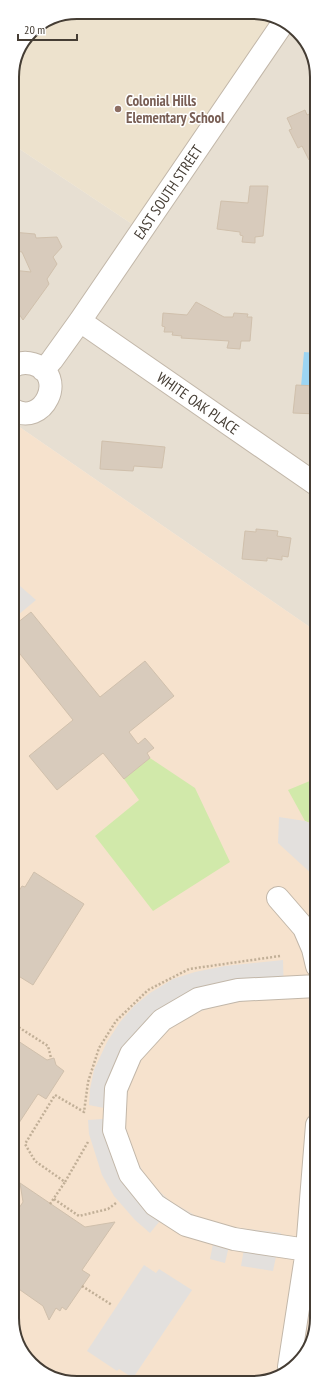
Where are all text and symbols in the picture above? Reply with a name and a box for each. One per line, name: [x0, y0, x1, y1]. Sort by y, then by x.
scale bar: [18, 16, 77, 42]
text: 20 m: [24, 22, 45, 37]
place label: Colonial Hills Elementary School: [126, 91, 225, 127]
marker: Colonial Hills Elementary School: [113, 104, 123, 114]
street label: EAST SOUTH STREET: [129, 141, 207, 243]
street label: WHITE OAK PLACE: [153, 368, 243, 438]

